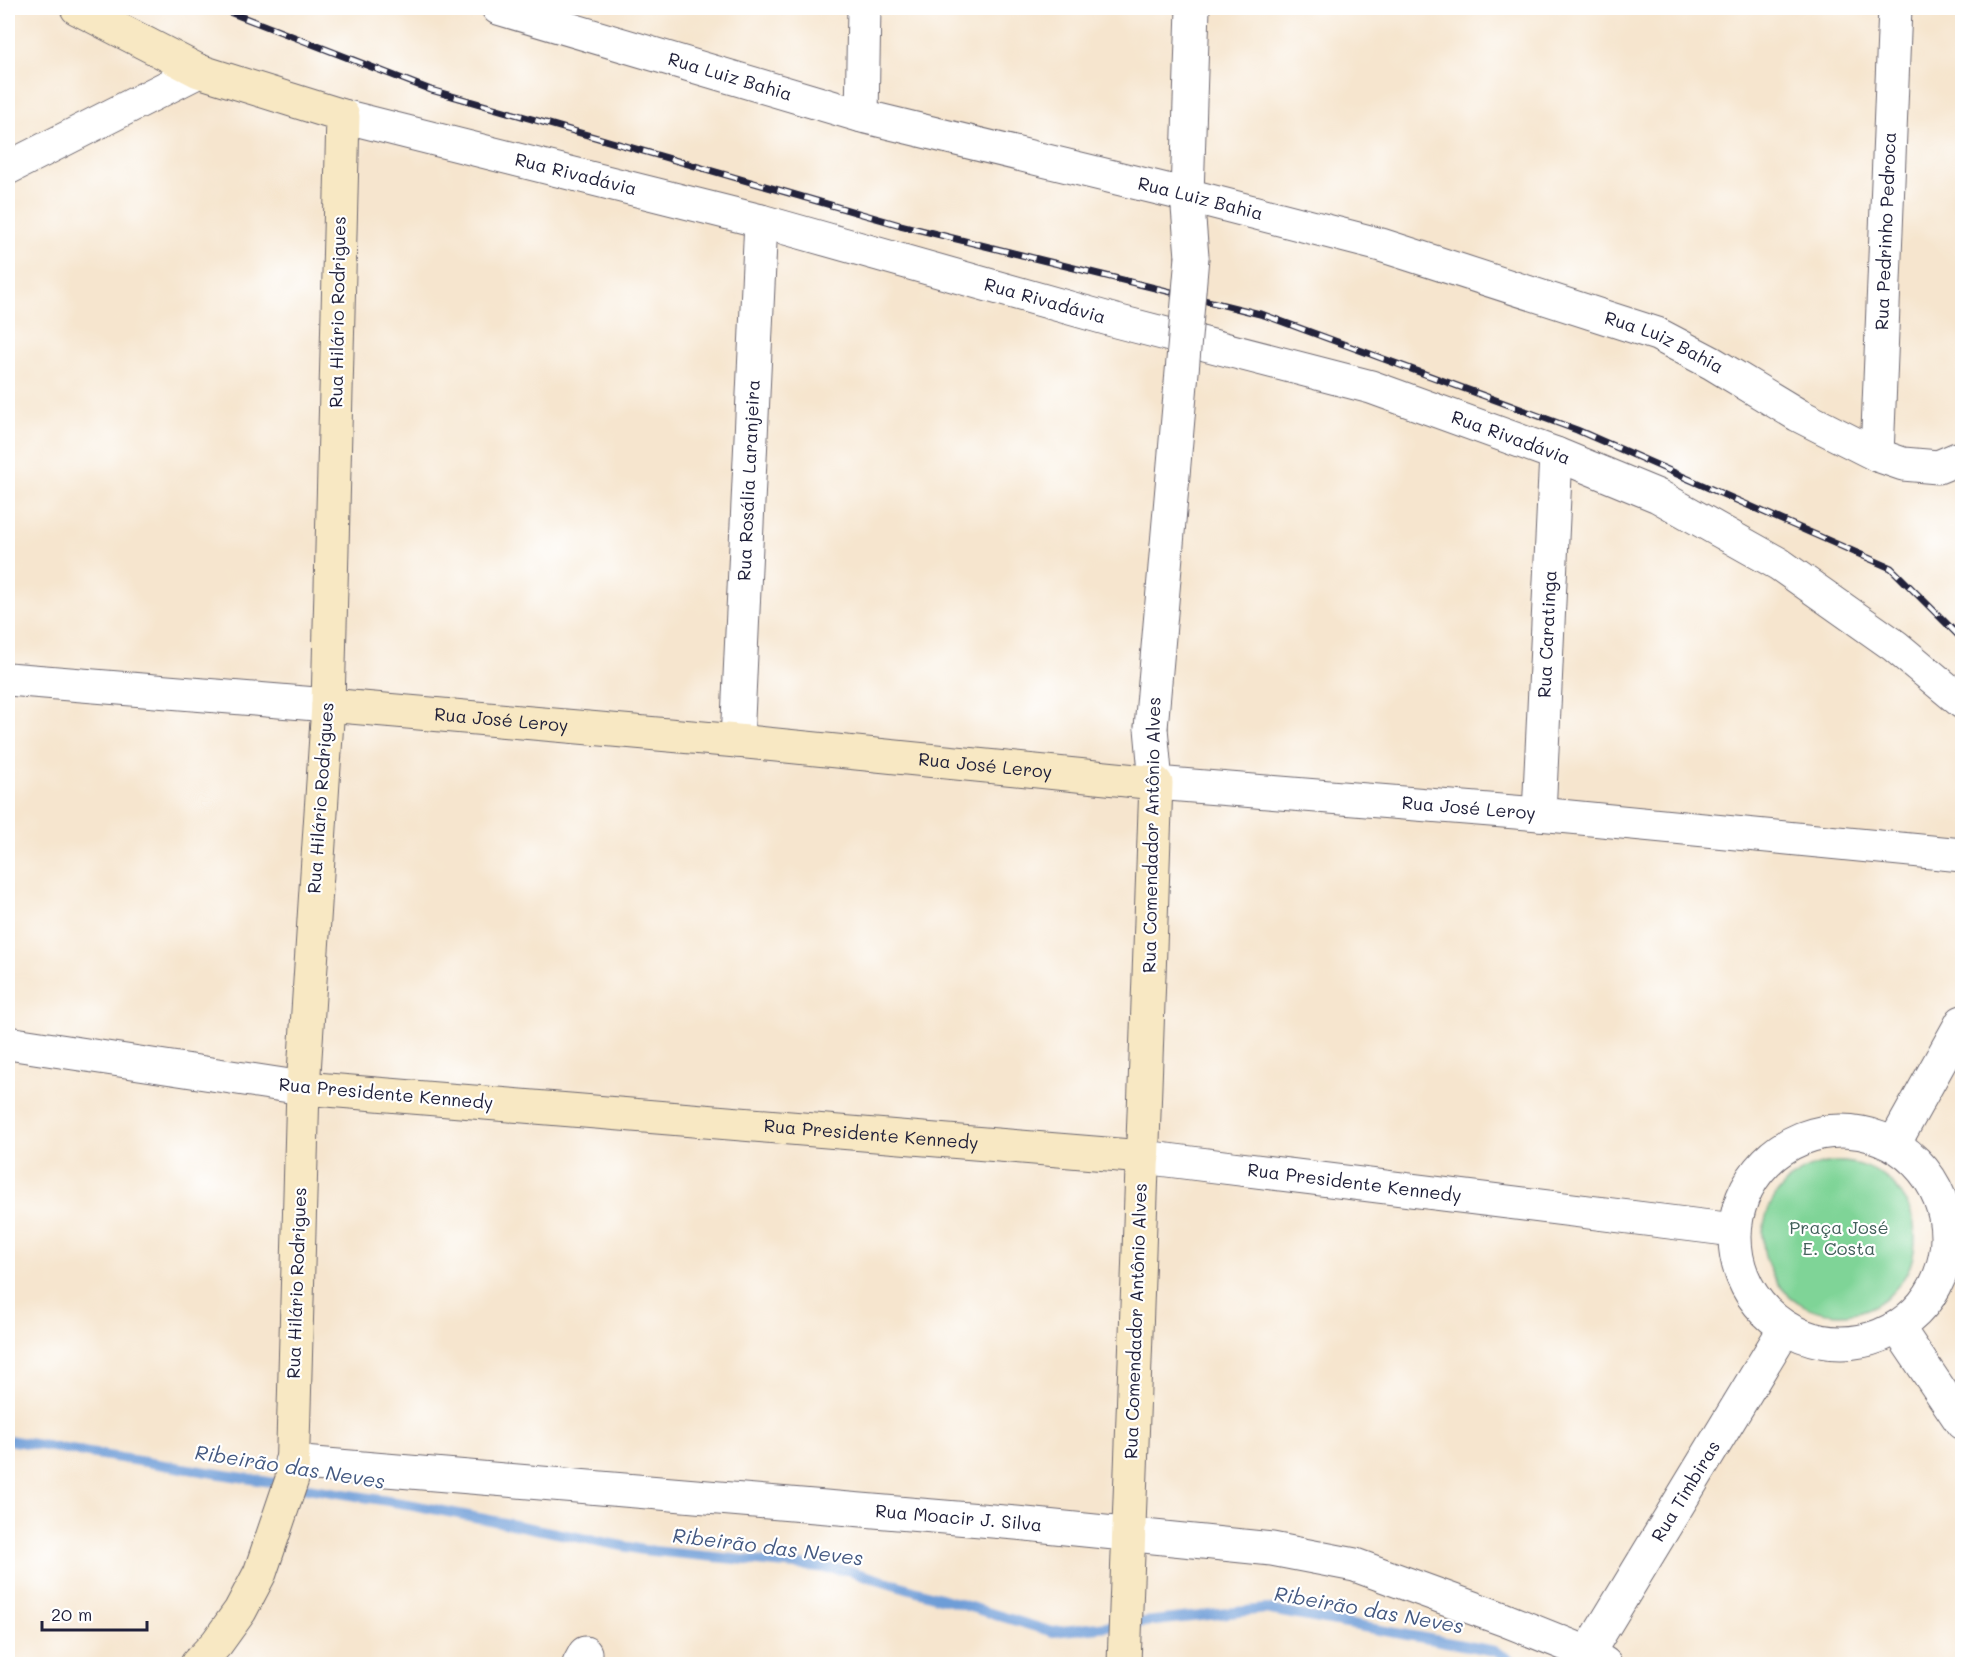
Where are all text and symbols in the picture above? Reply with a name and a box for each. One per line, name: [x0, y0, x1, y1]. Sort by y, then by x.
street label: Rua Luiz Bahia: [665, 46, 795, 106]
street label: Rua Pedrinho Pedroca: [1869, 132, 1901, 331]
street label: Rua Rivadávia: [512, 147, 640, 200]
street label: Rua Luiz Bahia: [1136, 170, 1266, 225]
street label: Rua Hilário Rodrigues: [323, 216, 351, 408]
street label: Rua Rivadávia: [982, 272, 1109, 329]
street label: Rua Luiz Bahia: [1602, 305, 1729, 378]
street label: Rua Rosália Laranjeira: [731, 379, 765, 581]
street label: Rua Rivadávia: [1448, 404, 1574, 470]
street label: Rua Caratinga: [1531, 570, 1561, 699]
street label: Rua Comendador Antônio Alves: [1137, 697, 1165, 973]
street label: Rua Hilário Rodrigues: [301, 701, 339, 894]
street label: Rua José Leroy: [433, 701, 569, 737]
street label: Rua José Leroy: [917, 746, 1053, 784]
street label: Rua José Leroy: [1401, 790, 1537, 825]
street label: Rua Presidente Kennedy: [278, 1072, 494, 1114]
street label: Rua Presidente Kennedy: [763, 1113, 979, 1154]
street label: Rua Presidente Kennedy: [1246, 1157, 1463, 1207]
street label: Rua Comendador Antônio Alves: [1118, 1183, 1152, 1459]
street label: Rua Hilário Rodrigues: [281, 1187, 311, 1379]
park label: Praça José E. Costa: [1789, 1215, 1889, 1260]
street label: Rua Timbiras: [1645, 1436, 1725, 1546]
water label: Ribeirão das Neves: [193, 1438, 387, 1494]
street label: Rua Moacir J. Silva: [874, 1498, 1043, 1537]
water label: Ribeirão das Neves: [671, 1521, 865, 1571]
water label: Ribeirão das Neves: [1272, 1580, 1466, 1638]
scale bar: [42, 1594, 147, 1632]
text: 20 m: [51, 1602, 92, 1626]

